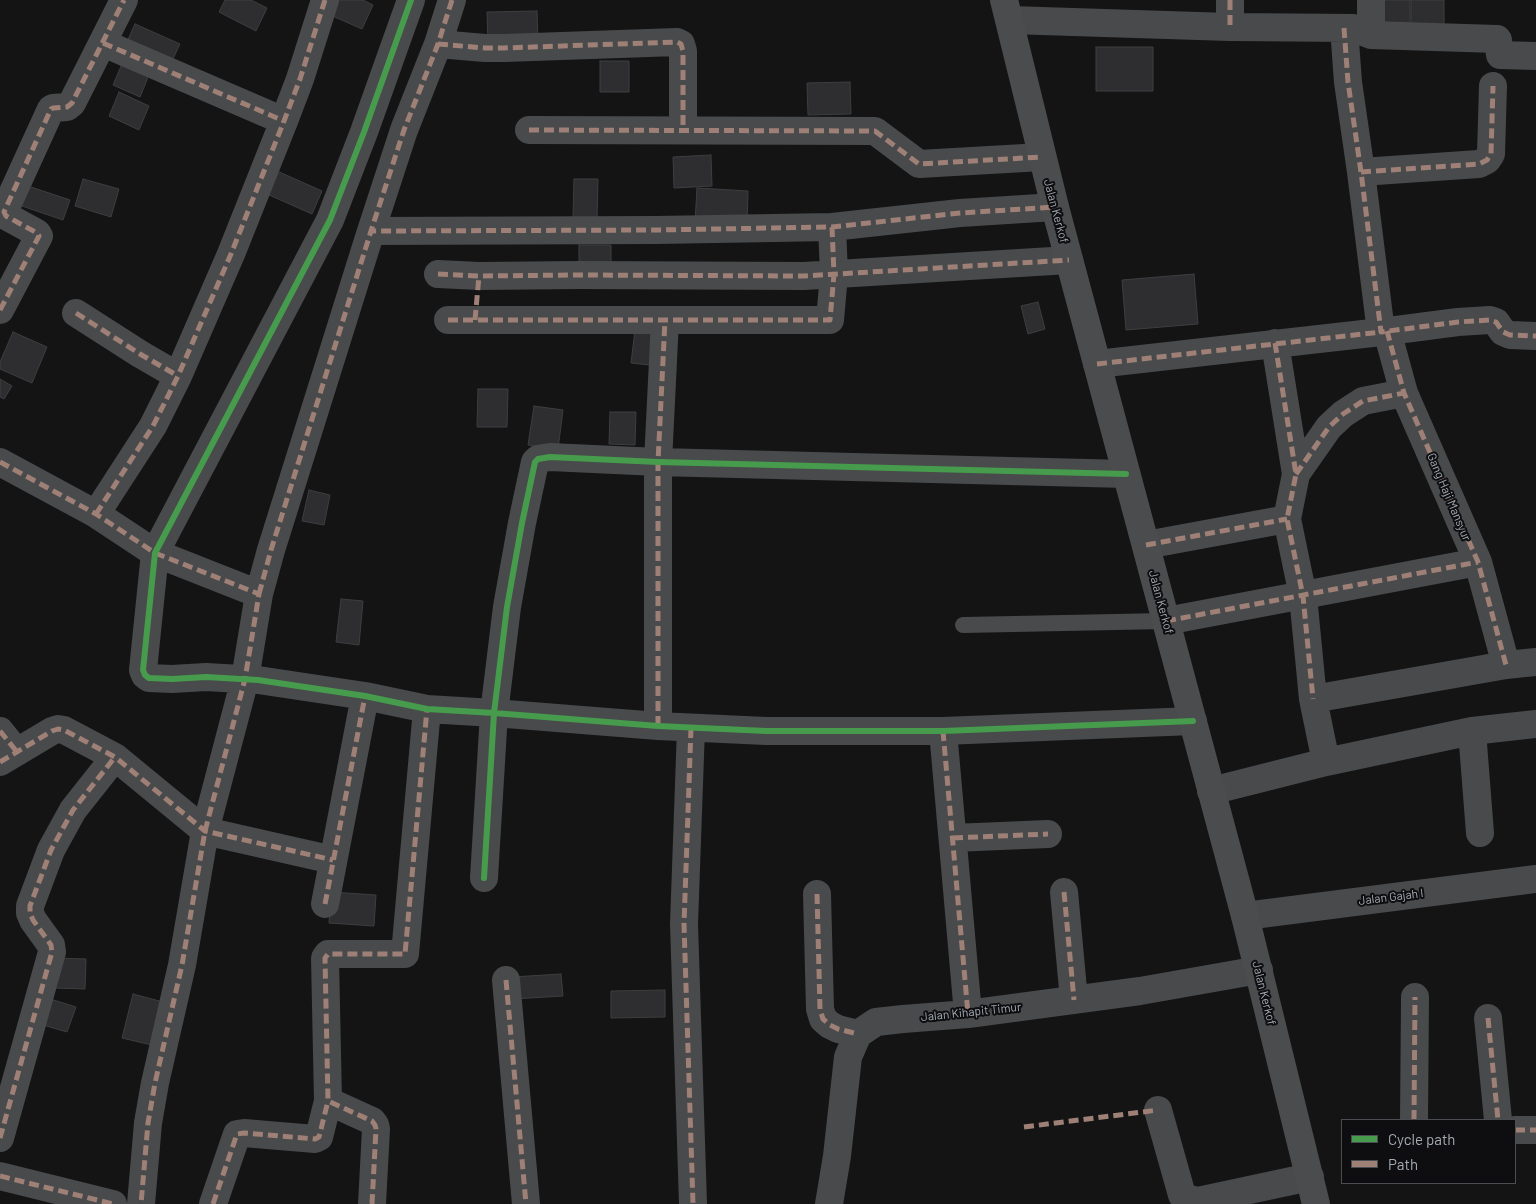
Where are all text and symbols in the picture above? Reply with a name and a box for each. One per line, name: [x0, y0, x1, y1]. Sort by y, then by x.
street label: Jalan Kerkof: [1041, 178, 1071, 244]
street label: Gang Haji Mansyur: [1424, 451, 1474, 543]
street label: Jalan Kerkof: [1146, 569, 1176, 635]
street label: Jalan Gajah I: [1358, 886, 1424, 908]
street label: Jalan Kerkof: [1249, 960, 1279, 1026]
street label: Jalan Kihapit Timur: [920, 1000, 1022, 1024]
legend: [1341, 1119, 1516, 1184]
text: Cycle path: [1388, 1130, 1455, 1148]
text: Path: [1388, 1155, 1418, 1173]

